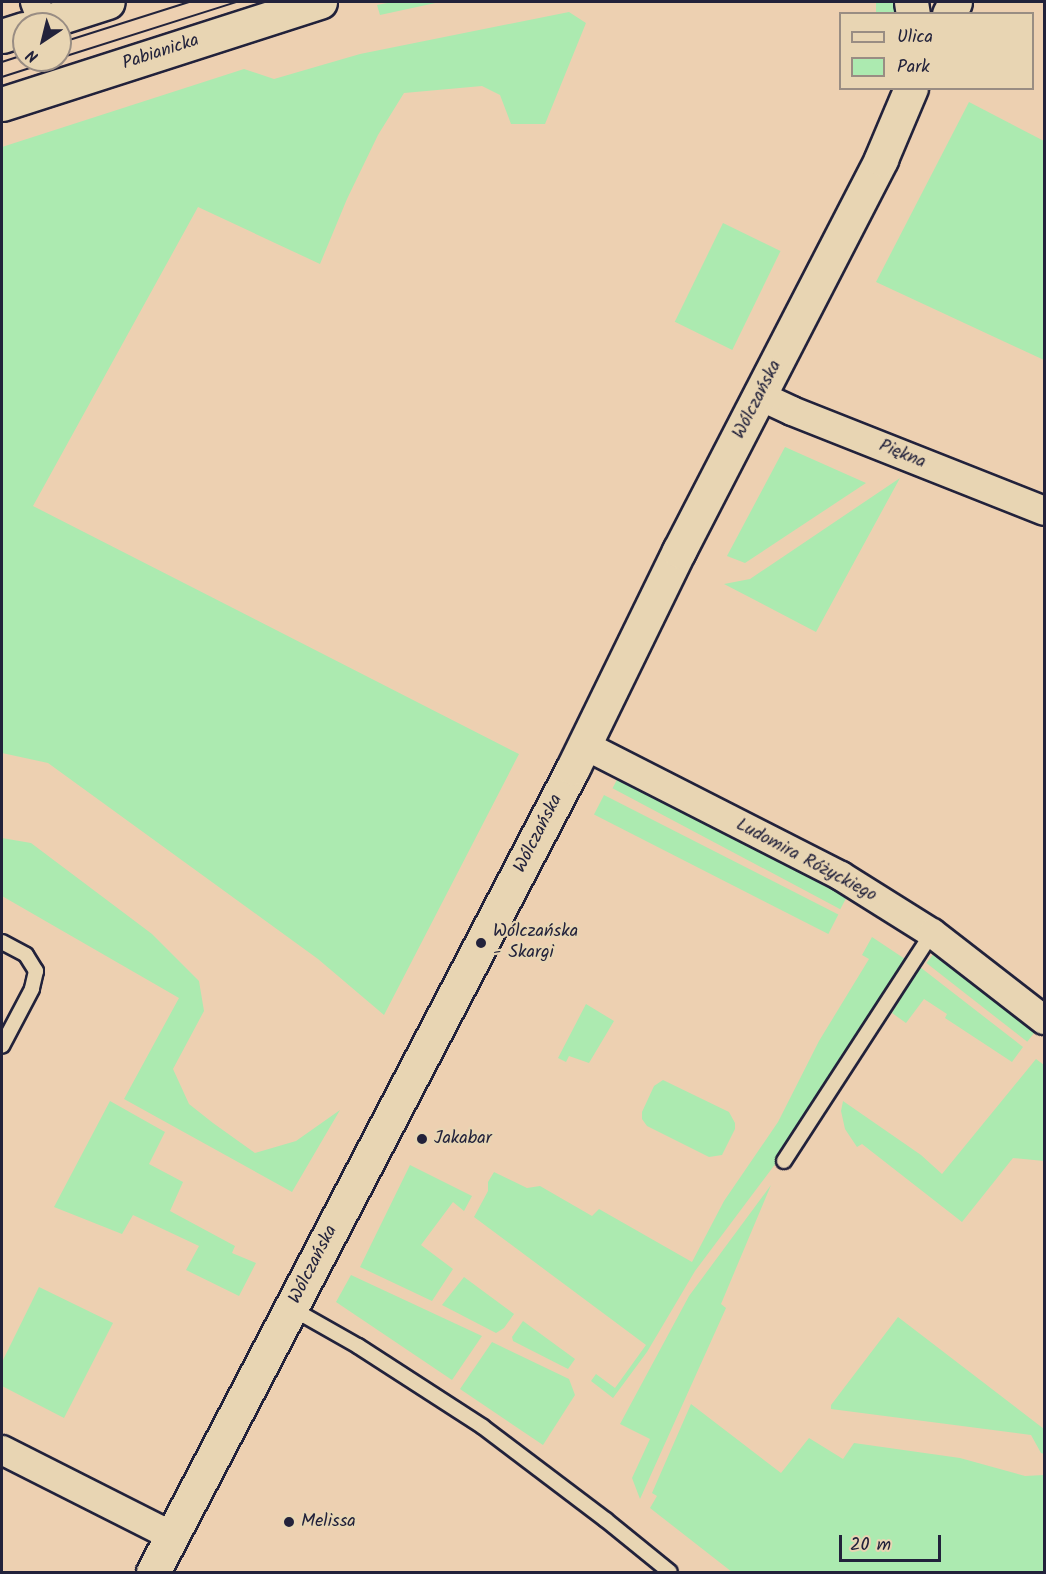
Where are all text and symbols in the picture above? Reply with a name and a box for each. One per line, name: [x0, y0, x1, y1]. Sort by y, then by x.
north arrow: [12, 12, 72, 72]
legend: [839, 12, 1034, 90]
text: Ulica: [897, 23, 933, 52]
street label: Pabianicka: [120, 30, 202, 76]
text: N: [21, 42, 44, 69]
text: Park: [897, 53, 930, 82]
street label: Wólczańska: [729, 357, 787, 443]
street label: Piękna: [876, 436, 928, 474]
street label: Wólczańska: [510, 791, 568, 877]
street label: Ludomira Różyckiego: [732, 815, 880, 907]
place label: Wólczańska - Skargi: [493, 922, 578, 964]
marker: Wólczańska - Skargi: [474, 936, 488, 950]
place label: Jakabar: [434, 1128, 492, 1150]
marker: Jakabar: [415, 1132, 429, 1146]
street label: Wólczańska: [285, 1222, 343, 1308]
place label: Melissa: [301, 1511, 356, 1533]
marker: Melissa: [282, 1515, 296, 1529]
scale bar: [842, 1523, 944, 1561]
text: 20 m: [850, 1531, 891, 1560]

